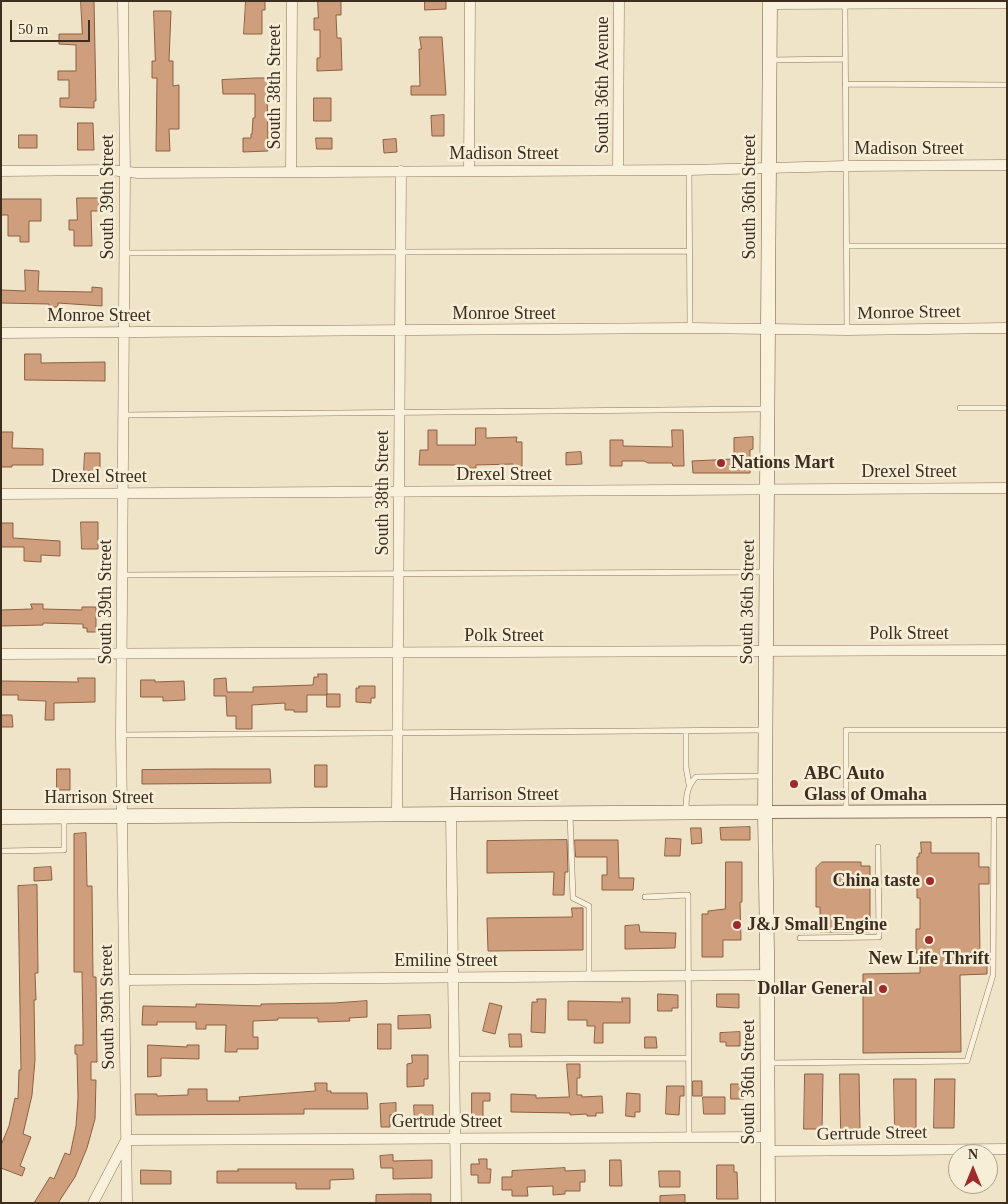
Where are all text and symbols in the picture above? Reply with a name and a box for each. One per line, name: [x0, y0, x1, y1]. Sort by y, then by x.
scale bar: [12, 10, 92, 42]
street label: South 36th Avenue: [592, 16, 614, 154]
text: 50 m: [18, 21, 48, 37]
street label: South 38th Street: [264, 25, 286, 149]
street label: South 39th Street: [97, 135, 119, 259]
street label: South 36th Street: [739, 135, 761, 259]
street label: Madison Street: [854, 138, 964, 160]
street label: Madison Street: [449, 143, 559, 165]
street label: Monroe Street: [857, 301, 961, 325]
street label: Monroe Street: [452, 303, 556, 325]
street label: Monroe Street: [47, 305, 151, 327]
street label: South 38th Street: [372, 431, 394, 555]
place label: Nations Mart: [731, 452, 834, 474]
marker: Nations Mart: [715, 457, 727, 469]
street label: Drexel Street: [861, 461, 957, 483]
street label: Drexel Street: [456, 464, 552, 486]
street label: Drexel Street: [51, 466, 147, 488]
street label: South 36th Street: [736, 539, 760, 665]
street label: South 39th Street: [95, 540, 117, 664]
street label: Polk Street: [869, 623, 949, 645]
street label: Polk Street: [464, 625, 544, 647]
place label: ABC Auto Glass of Omaha: [804, 763, 927, 806]
marker: ABC Auto Glass of Omaha: [788, 778, 800, 790]
street label: Harrison Street: [449, 784, 559, 806]
street label: Harrison Street: [44, 787, 154, 809]
place label: China taste: [832, 870, 920, 892]
marker: China taste: [924, 875, 936, 887]
place label: J&J Small Engine: [747, 914, 887, 936]
marker: J&J Small Engine: [731, 919, 743, 931]
marker: New Life Thrift: [923, 934, 935, 946]
street label: South 39th Street: [96, 944, 120, 1070]
place label: New Life Thrift: [869, 948, 989, 970]
street label: Emiline Street: [394, 950, 498, 972]
place label: Dollar General: [758, 978, 873, 1000]
marker: Dollar General: [877, 983, 889, 995]
street label: South 36th Street: [738, 1020, 760, 1144]
street label: Gertrude Street: [392, 1111, 502, 1133]
street label: Gertrude Street: [817, 1122, 927, 1146]
north arrow: [948, 1144, 998, 1194]
text: N: [968, 1147, 978, 1162]

